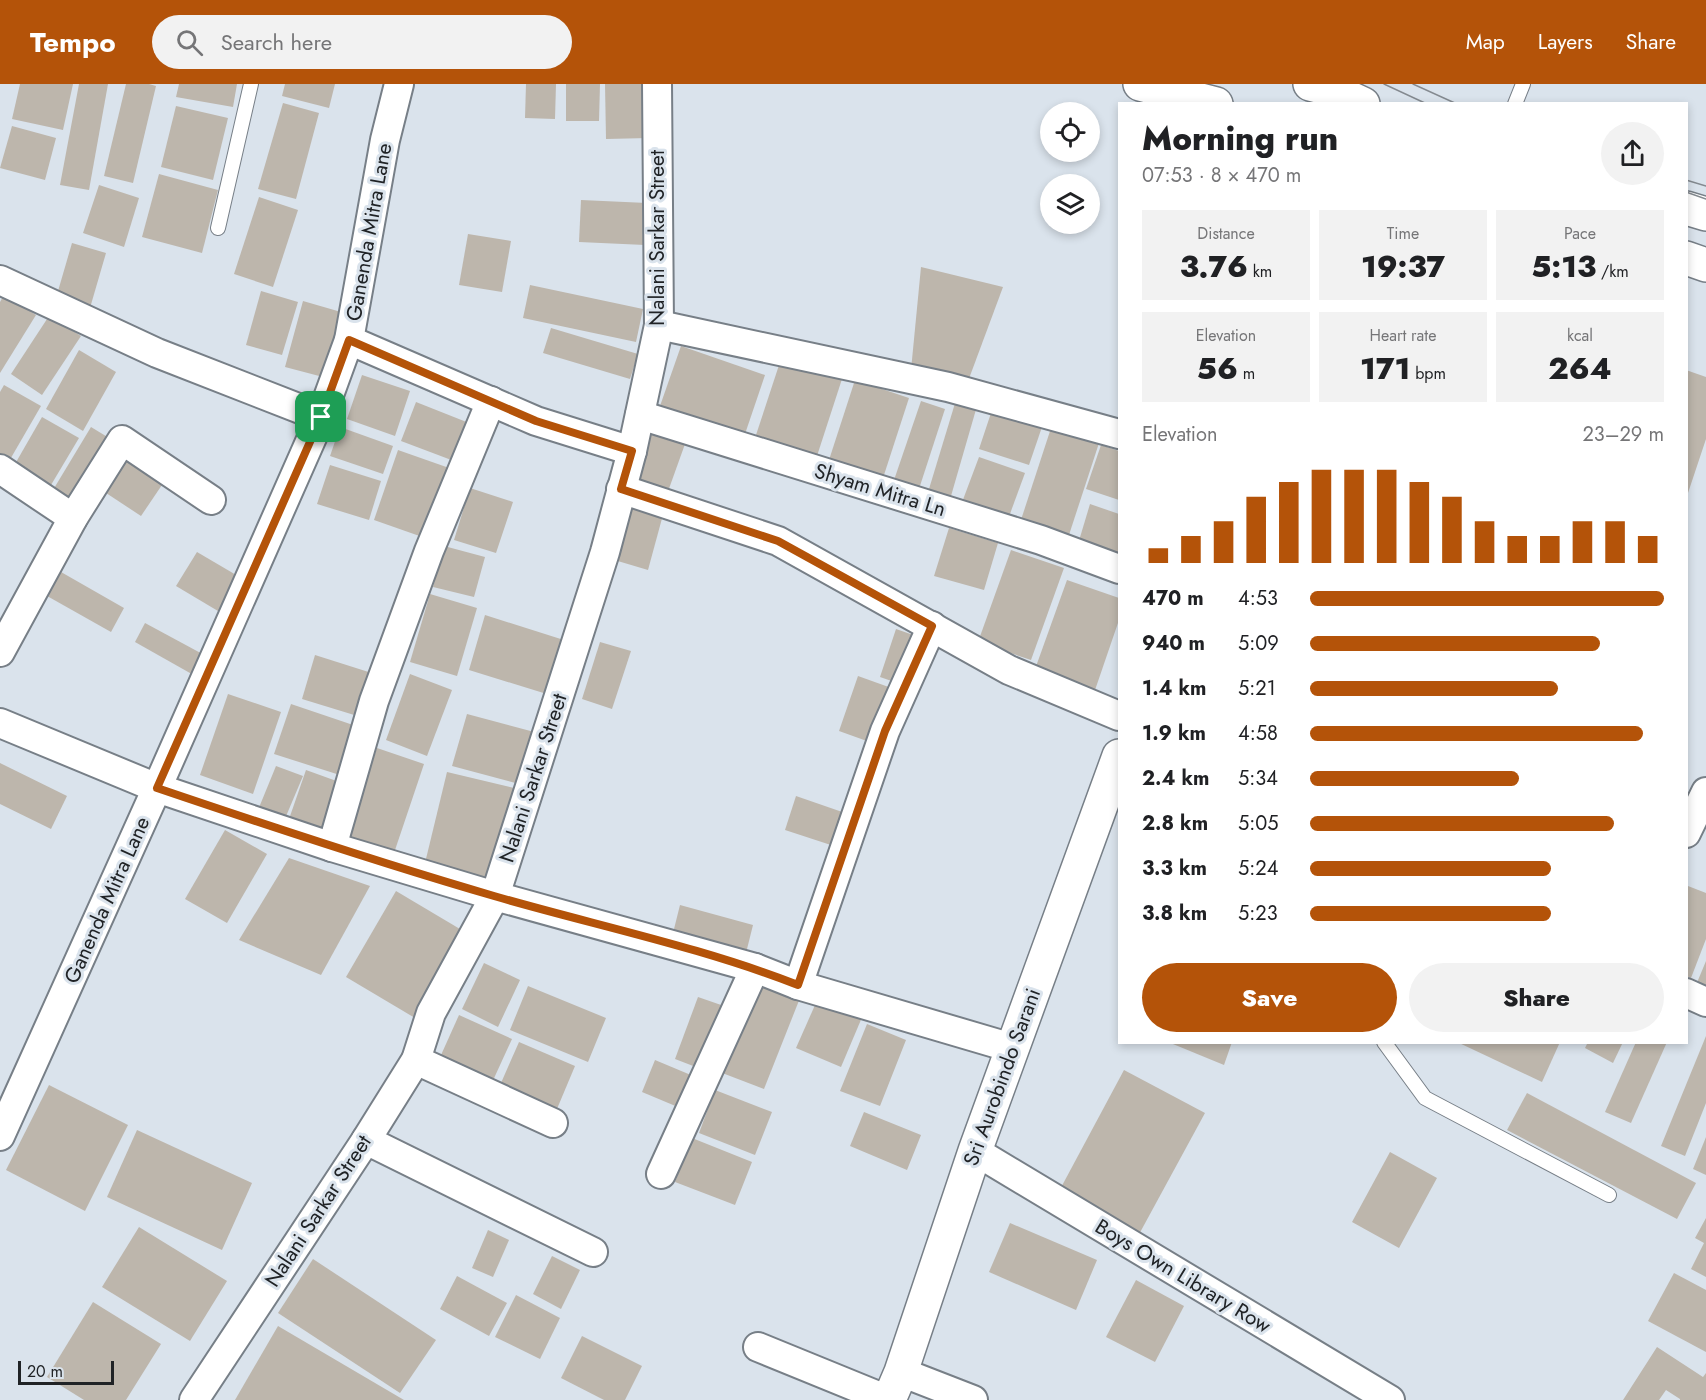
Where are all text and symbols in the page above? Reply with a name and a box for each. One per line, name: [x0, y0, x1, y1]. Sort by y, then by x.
search box: [152, 15, 572, 69]
text: Tempo: [30, 22, 116, 63]
icon: search: [173, 26, 206, 59]
text: Search here: [221, 26, 332, 58]
text: Map: [1466, 27, 1505, 57]
text: Layers: [1538, 27, 1593, 57]
text: Share: [1626, 27, 1676, 57]
map controls: [1040, 102, 1100, 234]
button: locate: [1040, 102, 1100, 162]
text: Morning run: [1142, 115, 1338, 162]
button: share: [1601, 122, 1664, 185]
street label: Ganenda Mitra Lane: [339, 141, 399, 323]
street label: Nalani Sarkar Street: [642, 150, 672, 326]
text: 07:53 · 8 × 470 m: [1142, 161, 1301, 190]
button: layers: [1040, 174, 1100, 234]
text: Distance: [1197, 222, 1255, 245]
text: Time: [1387, 222, 1419, 245]
text: Pace: [1564, 222, 1596, 245]
text: 3.76: [1180, 245, 1248, 288]
text: 19:37: [1361, 245, 1445, 288]
text: 5:13: [1531, 245, 1596, 288]
text: km: [1248, 260, 1272, 283]
text: /km: [1596, 260, 1629, 283]
text: Elevation: [1196, 324, 1256, 347]
text: Heart rate: [1370, 324, 1436, 347]
text: kcal: [1567, 324, 1593, 347]
text: 56: [1197, 347, 1238, 390]
text: 171: [1360, 347, 1410, 390]
text: 264: [1548, 347, 1612, 390]
text: m: [1238, 362, 1255, 385]
text: bpm: [1410, 362, 1446, 385]
pin: [295, 391, 346, 442]
icon: arrive: [304, 400, 337, 433]
text: Elevation: [1142, 420, 1217, 449]
text: 23–29 m: [1582, 420, 1664, 449]
street label: Shyam Mitra Ln: [811, 456, 949, 524]
text: 470 m: [1142, 584, 1204, 613]
text: 4:53: [1238, 584, 1278, 613]
text: 940 m: [1142, 629, 1205, 658]
text: 5:09: [1238, 629, 1279, 658]
text: 1.4 km: [1142, 674, 1207, 703]
text: 5:21: [1238, 674, 1276, 703]
street label: Nalani Sarkar Street: [492, 690, 574, 866]
text: 1.9 km: [1142, 719, 1206, 748]
text: 4:58: [1238, 719, 1278, 748]
text: 2.4 km: [1142, 764, 1209, 793]
text: 5:34: [1238, 764, 1278, 793]
text: 2.8 km: [1142, 809, 1208, 838]
text: 5:05: [1238, 809, 1279, 838]
street label: Ganenda Mitra Lane: [57, 811, 157, 988]
text: 3.3 km: [1142, 854, 1207, 883]
text: 5:24: [1238, 854, 1278, 883]
text: 3.8 km: [1142, 899, 1207, 928]
text: 5:23: [1238, 899, 1278, 928]
button: Save: [1142, 963, 1397, 1032]
button: Share: [1409, 963, 1664, 1032]
street label: Sri Aurobindo Sarani: [956, 984, 1048, 1170]
street label: Nalani Sarkar Street: [258, 1129, 378, 1293]
street label: Boys Own Library Row: [1089, 1212, 1277, 1341]
scale bar: [18, 1358, 114, 1386]
text: 20 m: [27, 1360, 63, 1383]

